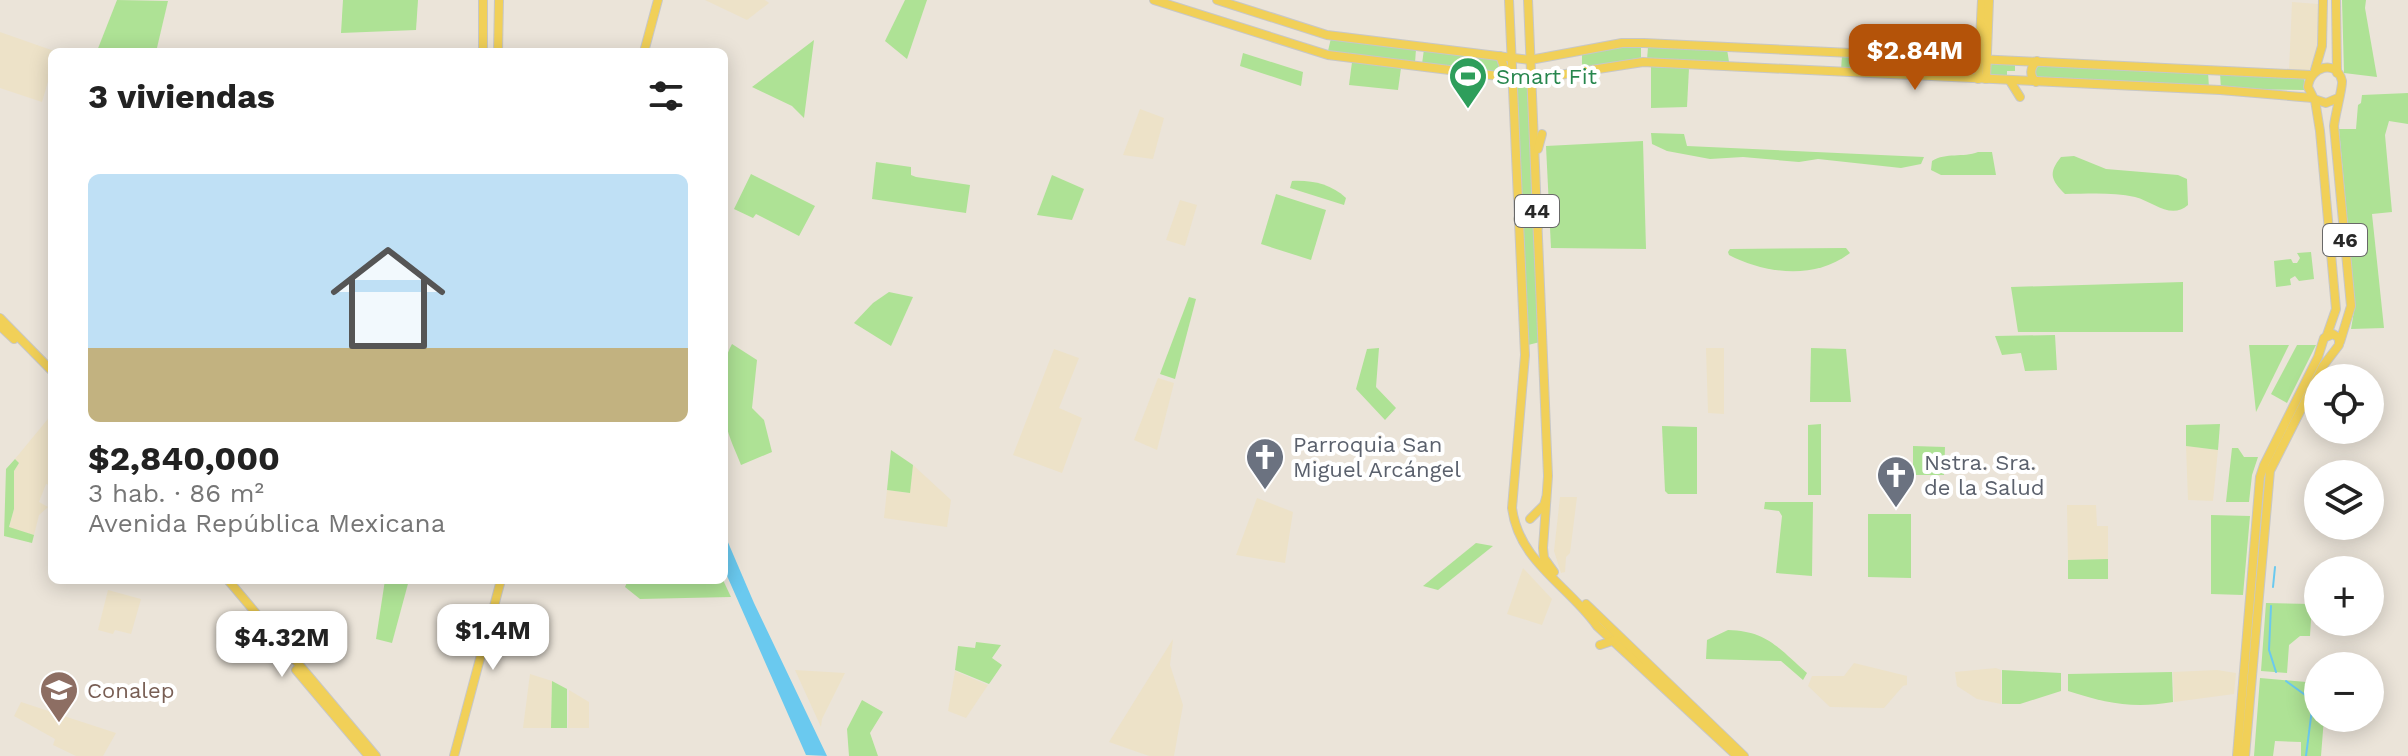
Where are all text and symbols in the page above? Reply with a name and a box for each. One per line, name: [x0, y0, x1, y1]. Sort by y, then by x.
pin: $2.84M: [1850, 24, 1980, 92]
text: $2.84M: [1867, 35, 1963, 65]
sports icon: Smart Fit: [1447, 55, 1489, 110]
place label: Smart Fit: [1496, 64, 1597, 89]
icon: filters: [644, 74, 688, 118]
text: 3 viviendas: [88, 76, 275, 116]
road number: 44: [1515, 195, 1559, 227]
road number: 46: [2323, 224, 2367, 256]
icon: home: [316, 226, 460, 370]
map controls: [2304, 364, 2384, 732]
button: locate: [2304, 364, 2384, 444]
place label: Parroquia San Miguel Arcángel: [1293, 432, 1461, 482]
church icon: Parroquia San Miguel Arcángel: [1244, 436, 1286, 491]
text: $2,840,000: [88, 438, 280, 478]
place label: Nstra. Sra. de la Salud: [1924, 450, 2045, 500]
church icon: Nstra. Sra. de la Salud: [1875, 454, 1917, 509]
button: layers: [2304, 460, 2384, 540]
text: 3 hab. · 86 m²: [88, 478, 264, 508]
text: Avenida República Mexicana: [88, 508, 445, 538]
button: +: [2304, 556, 2384, 636]
pin: $1.4M: [437, 604, 549, 672]
pin: $4.32M: [217, 611, 347, 679]
text: $1.4M: [455, 615, 531, 645]
text: $4.32M: [234, 622, 330, 652]
button: −: [2304, 652, 2384, 732]
school or university icon: Conalep: [38, 669, 80, 724]
place label: Conalep: [87, 678, 175, 703]

